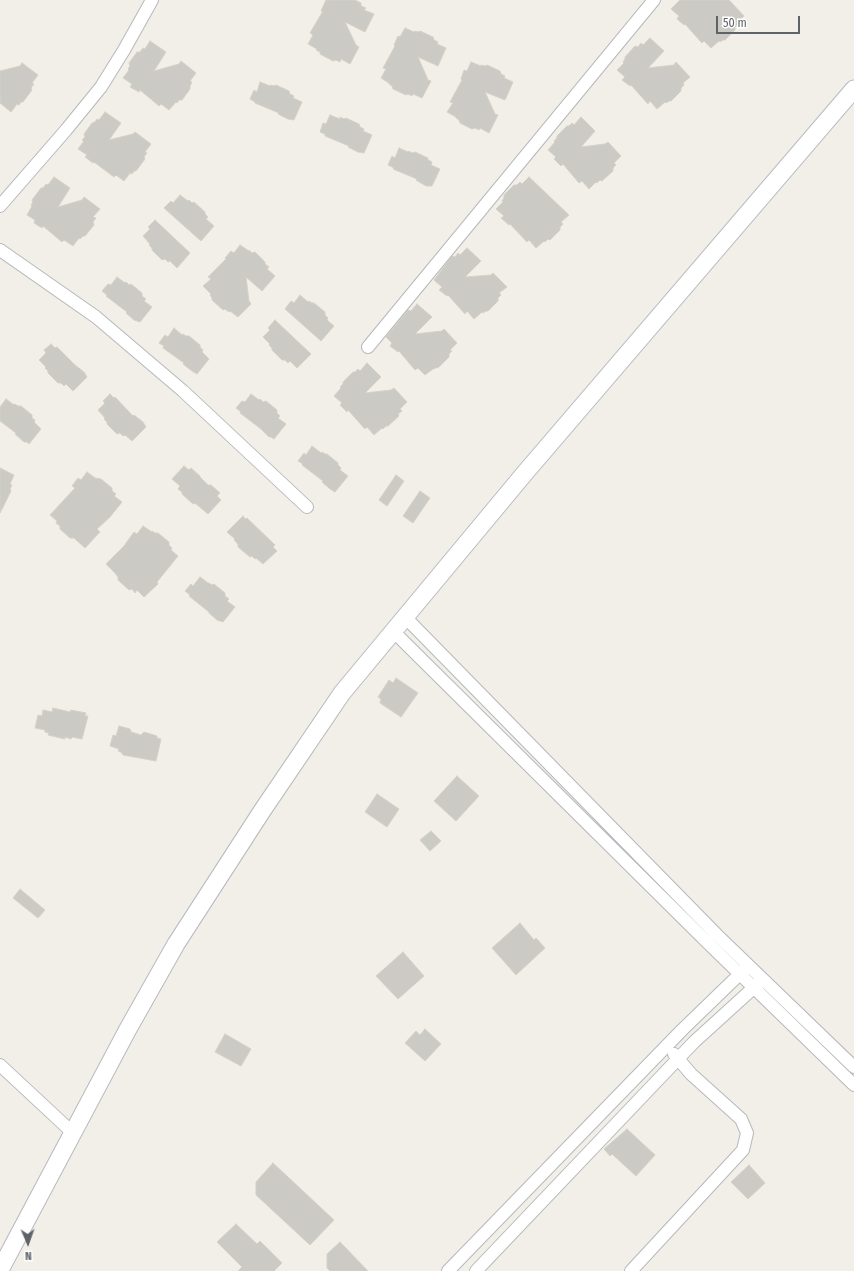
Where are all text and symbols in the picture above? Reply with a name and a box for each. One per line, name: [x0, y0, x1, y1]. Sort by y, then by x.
scale bar: [718, 8, 802, 34]
text: 50 m: [723, 16, 747, 30]
north arrow: [8, 1223, 48, 1263]
text: N: [25, 1249, 32, 1262]

